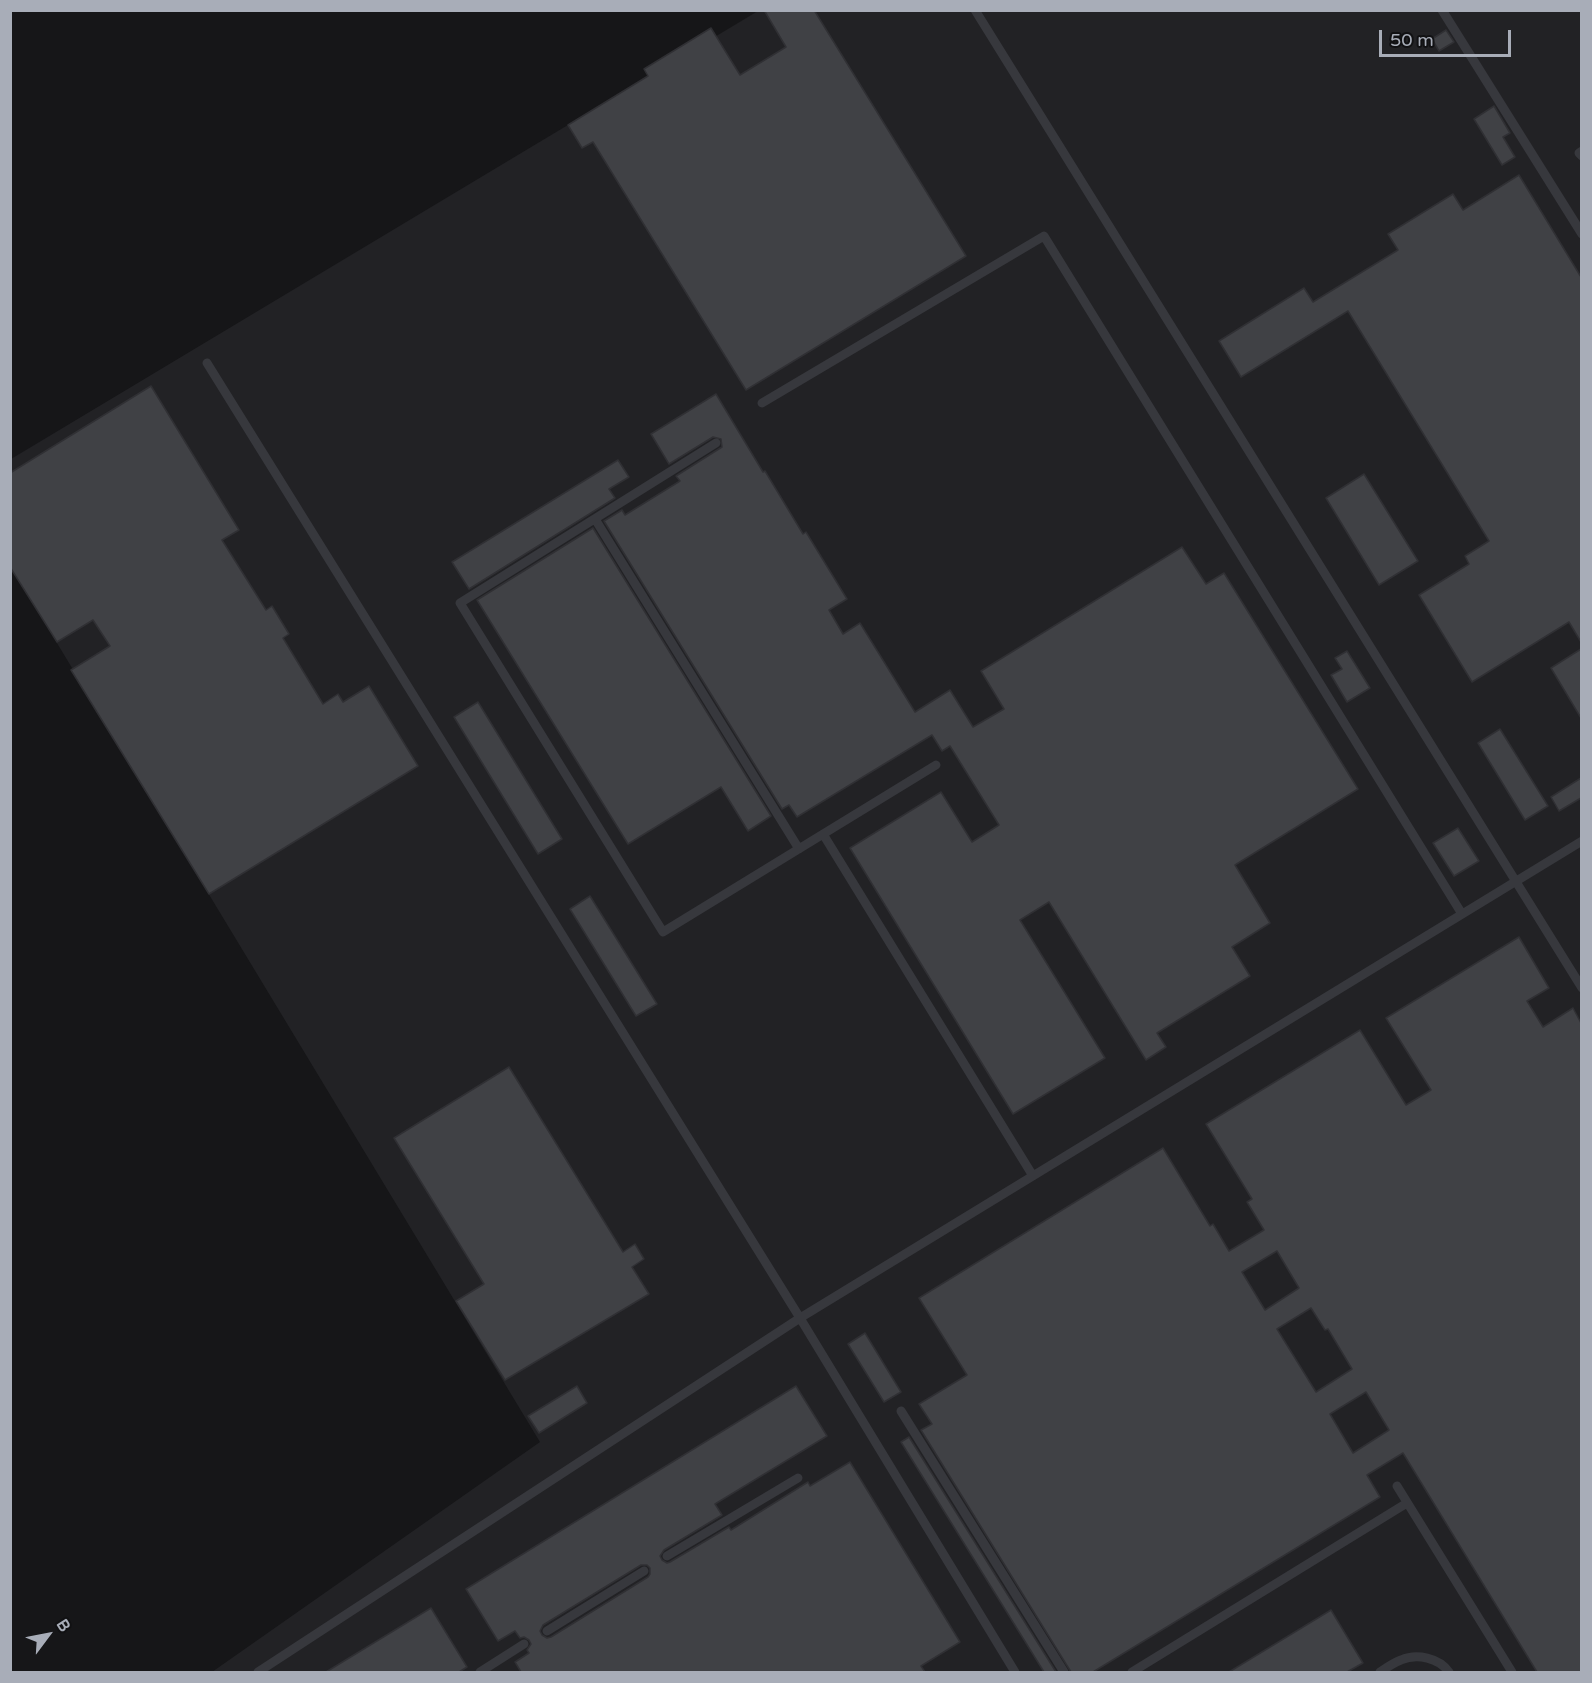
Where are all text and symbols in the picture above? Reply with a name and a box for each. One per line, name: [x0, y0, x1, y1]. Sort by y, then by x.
scale bar: [1382, 18, 1514, 56]
text: 50 m: [1390, 29, 1434, 51]
north arrow: [18, 1605, 78, 1665]
text: B: [52, 1615, 75, 1635]

